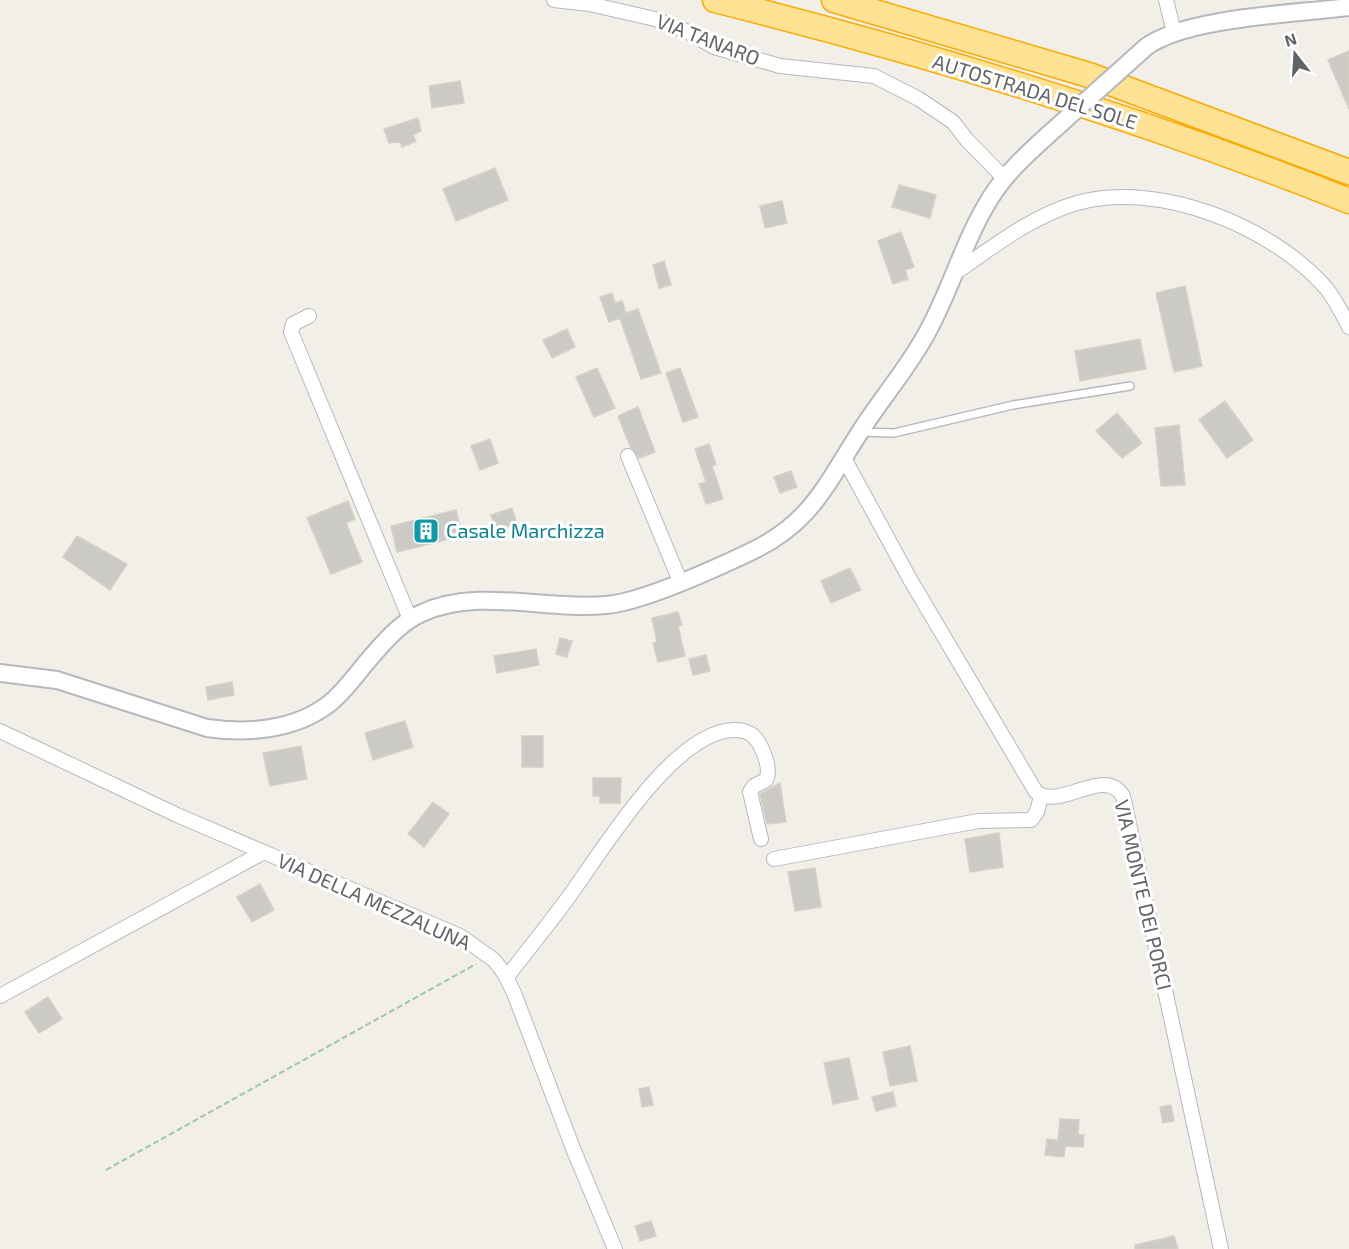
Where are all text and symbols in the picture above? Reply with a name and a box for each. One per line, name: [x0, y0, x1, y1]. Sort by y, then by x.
street label: VIA TANARO: [653, 8, 763, 70]
north arrow: [1265, 24, 1325, 84]
text: N: [1282, 28, 1299, 50]
street label: AUTOSTRADA DEL SOLE: [930, 49, 1140, 134]
building icon: Casale Marchizza: [411, 516, 441, 546]
place label: Casale Marchizza: [446, 518, 605, 542]
street label: VIA MONTE DEI PORCI: [1110, 797, 1178, 992]
street label: VIA DELLA MEZZALUNA: [274, 848, 475, 955]

